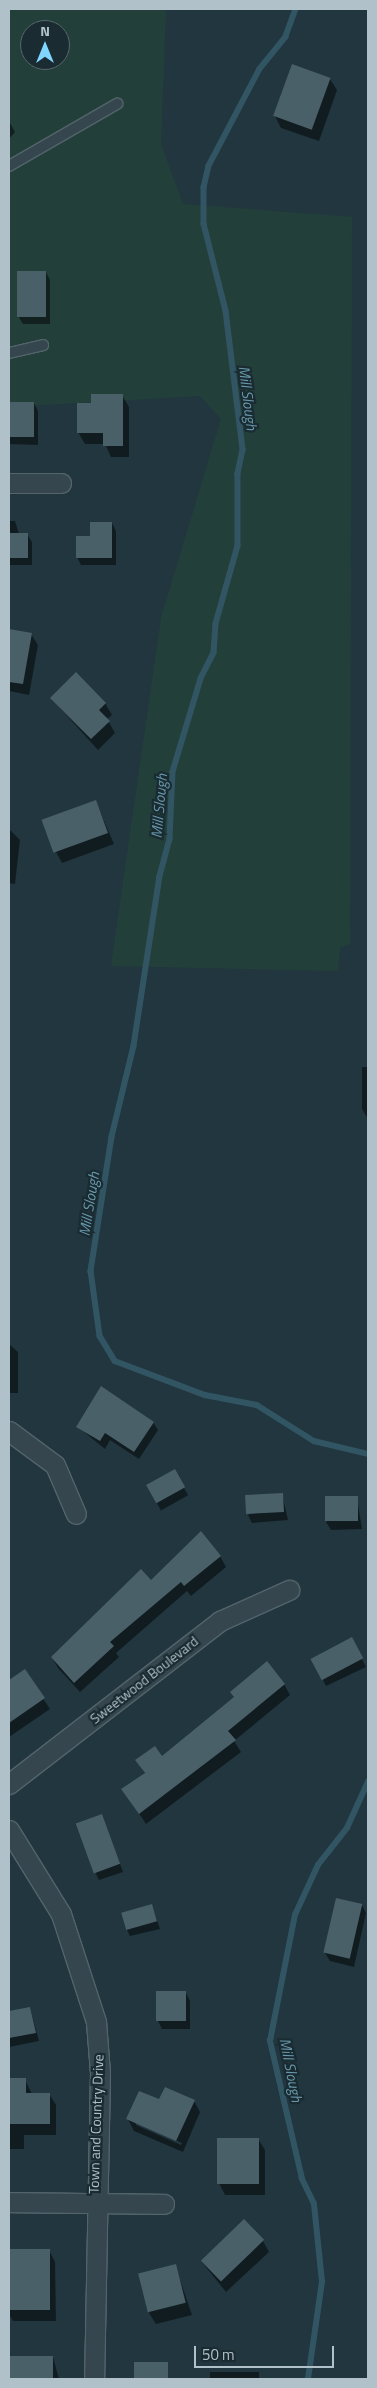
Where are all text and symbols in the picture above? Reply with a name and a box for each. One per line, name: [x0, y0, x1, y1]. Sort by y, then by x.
north arrow: [20, 20, 70, 70]
text: N: [40, 20, 50, 41]
water label: Mill Slough: [235, 365, 261, 431]
water label: Mill Slough: [147, 773, 171, 839]
water label: Mill Slough: [75, 1171, 103, 1237]
street label: Sweetwood Boulevard: [87, 1633, 201, 1727]
water label: Mill Slough: [276, 2037, 306, 2103]
street label: Town and Country Drive: [85, 2054, 107, 2194]
scale bar: [197, 2336, 337, 2368]
text: 50 m: [202, 2343, 235, 2366]

